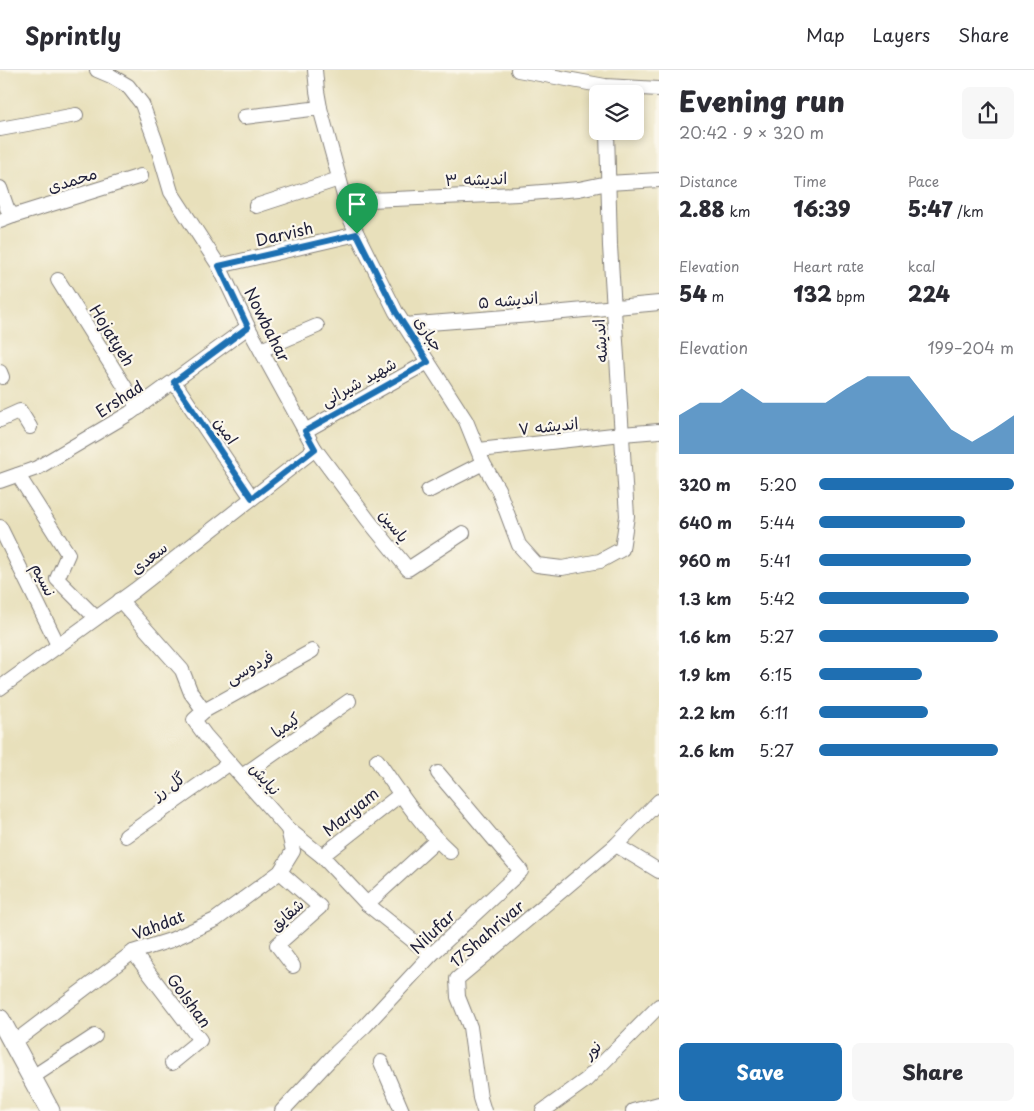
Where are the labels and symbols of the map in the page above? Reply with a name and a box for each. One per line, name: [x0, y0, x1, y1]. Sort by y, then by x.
street label: محمدی: [44, 160, 100, 198]
street label: اندیشه ۳: [444, 165, 508, 191]
pin: [336, 183, 378, 234]
street label: Darvish: [253, 215, 315, 251]
street label: Nowbahar: [239, 283, 297, 366]
street label: اندیشه ۵: [477, 284, 539, 314]
street label: Hojatyeh: [85, 299, 141, 371]
street label: جباری: [409, 310, 451, 356]
street label: اندیشه: [585, 318, 613, 364]
street label: شهید شیرانی: [316, 350, 400, 412]
street label: Ershad: [90, 374, 148, 422]
street label: اندیشه ۷: [517, 410, 579, 440]
street label: امین: [209, 411, 245, 449]
street label: یاسین: [374, 503, 416, 547]
street label: سعدی: [124, 535, 172, 579]
street label: نسیم: [25, 558, 63, 601]
street label: فردوسی: [221, 643, 277, 689]
street label: کیمیا: [266, 705, 305, 743]
street label: نیایش: [245, 756, 287, 800]
street label: گل رز: [145, 765, 190, 806]
street label: Maryam: [317, 781, 383, 841]
street label: شقایق: [263, 892, 309, 936]
street label: 17Shahrivar: [443, 893, 529, 972]
street label: Vahdat: [129, 903, 188, 945]
street label: Nilufar: [404, 903, 461, 959]
street label: Golshan: [162, 968, 218, 1032]
street label: نور: [575, 1034, 606, 1065]

